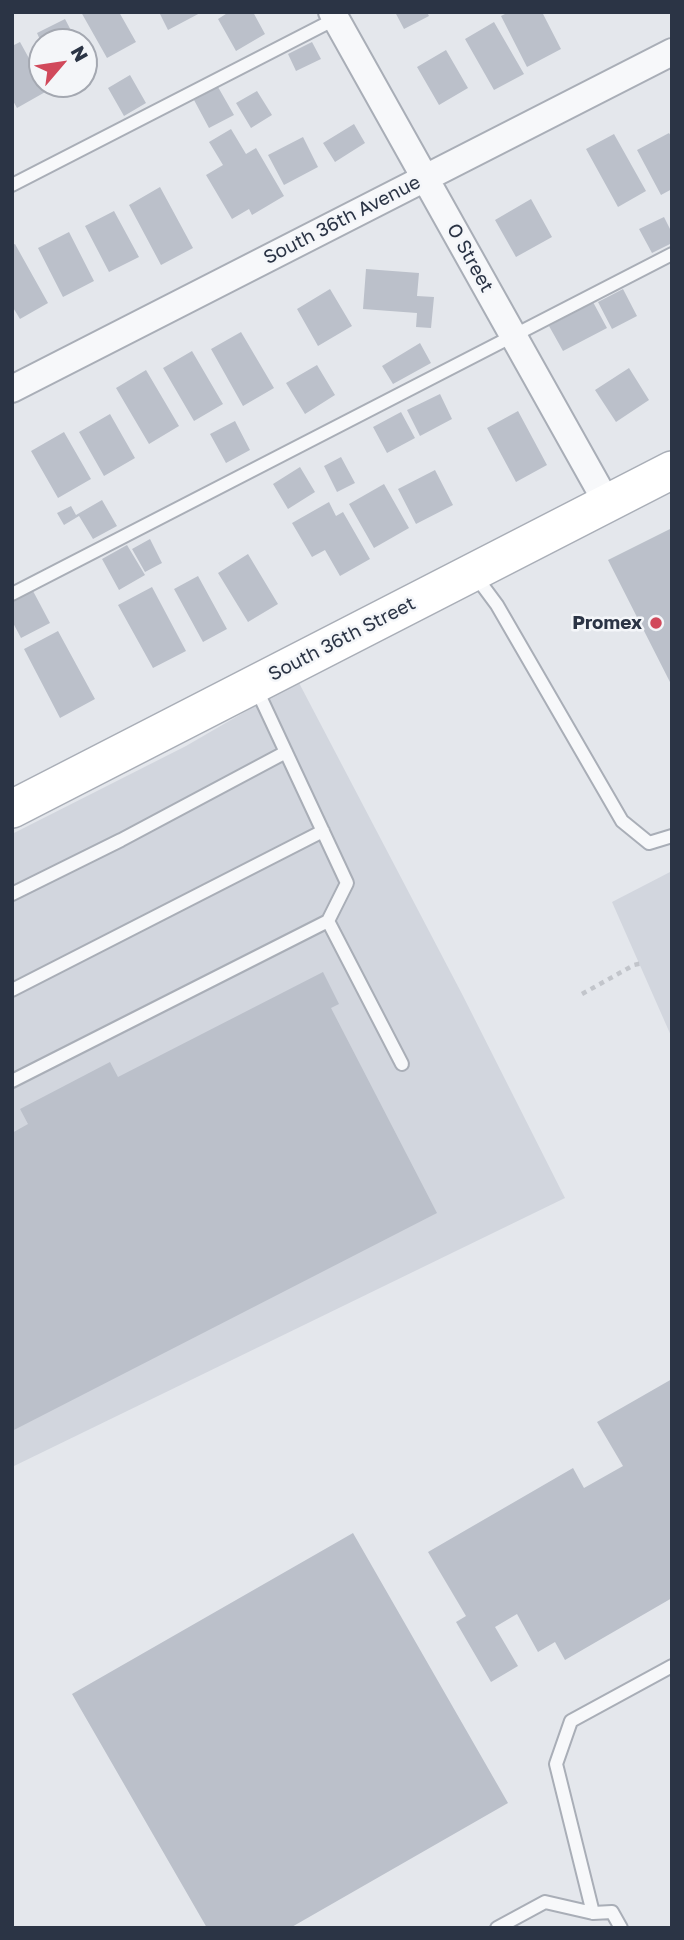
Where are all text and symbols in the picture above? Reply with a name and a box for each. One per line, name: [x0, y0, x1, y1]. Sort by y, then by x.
north arrow: [28, 28, 98, 98]
text: N: [66, 42, 94, 65]
street label: South 36th Avenue: [260, 171, 424, 269]
street label: O Street: [442, 220, 498, 296]
street label: South 36th Street: [265, 592, 419, 686]
place label: Promex: [572, 612, 642, 634]
marker: Promex: [648, 615, 664, 631]

